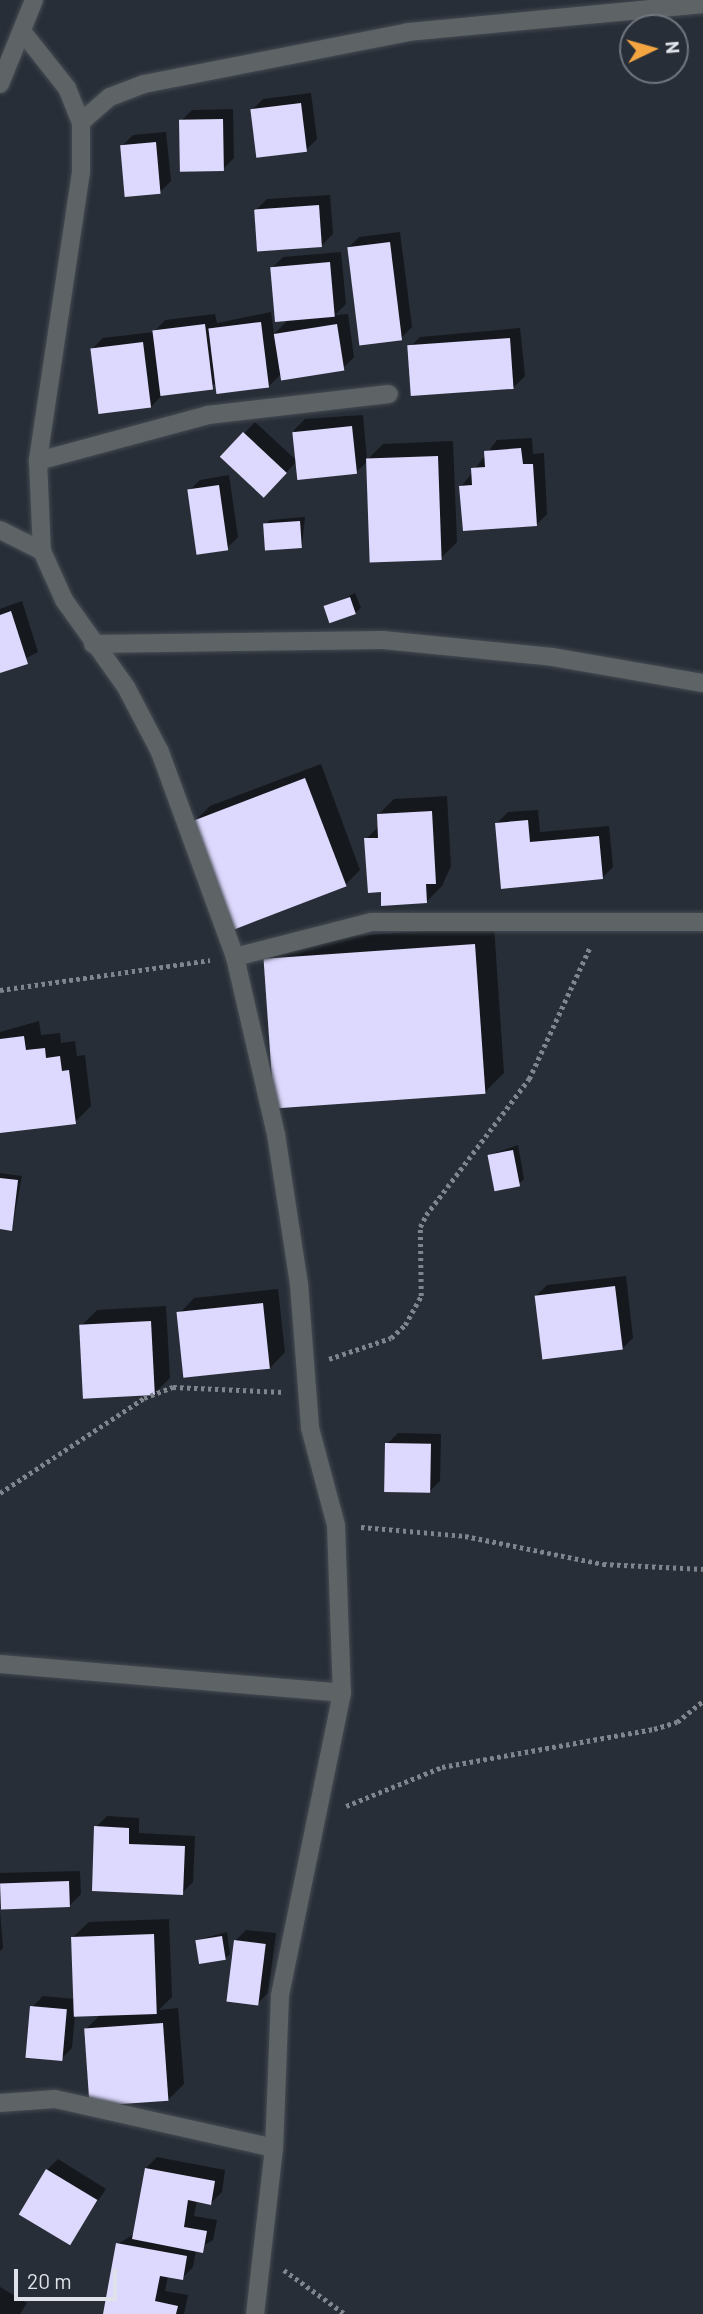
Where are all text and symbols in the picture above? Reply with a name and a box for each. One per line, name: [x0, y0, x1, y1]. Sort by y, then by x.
north arrow: [619, 14, 689, 84]
text: N: [661, 40, 685, 55]
scale bar: [18, 2254, 121, 2298]
text: 20 m: [27, 2268, 72, 2293]

